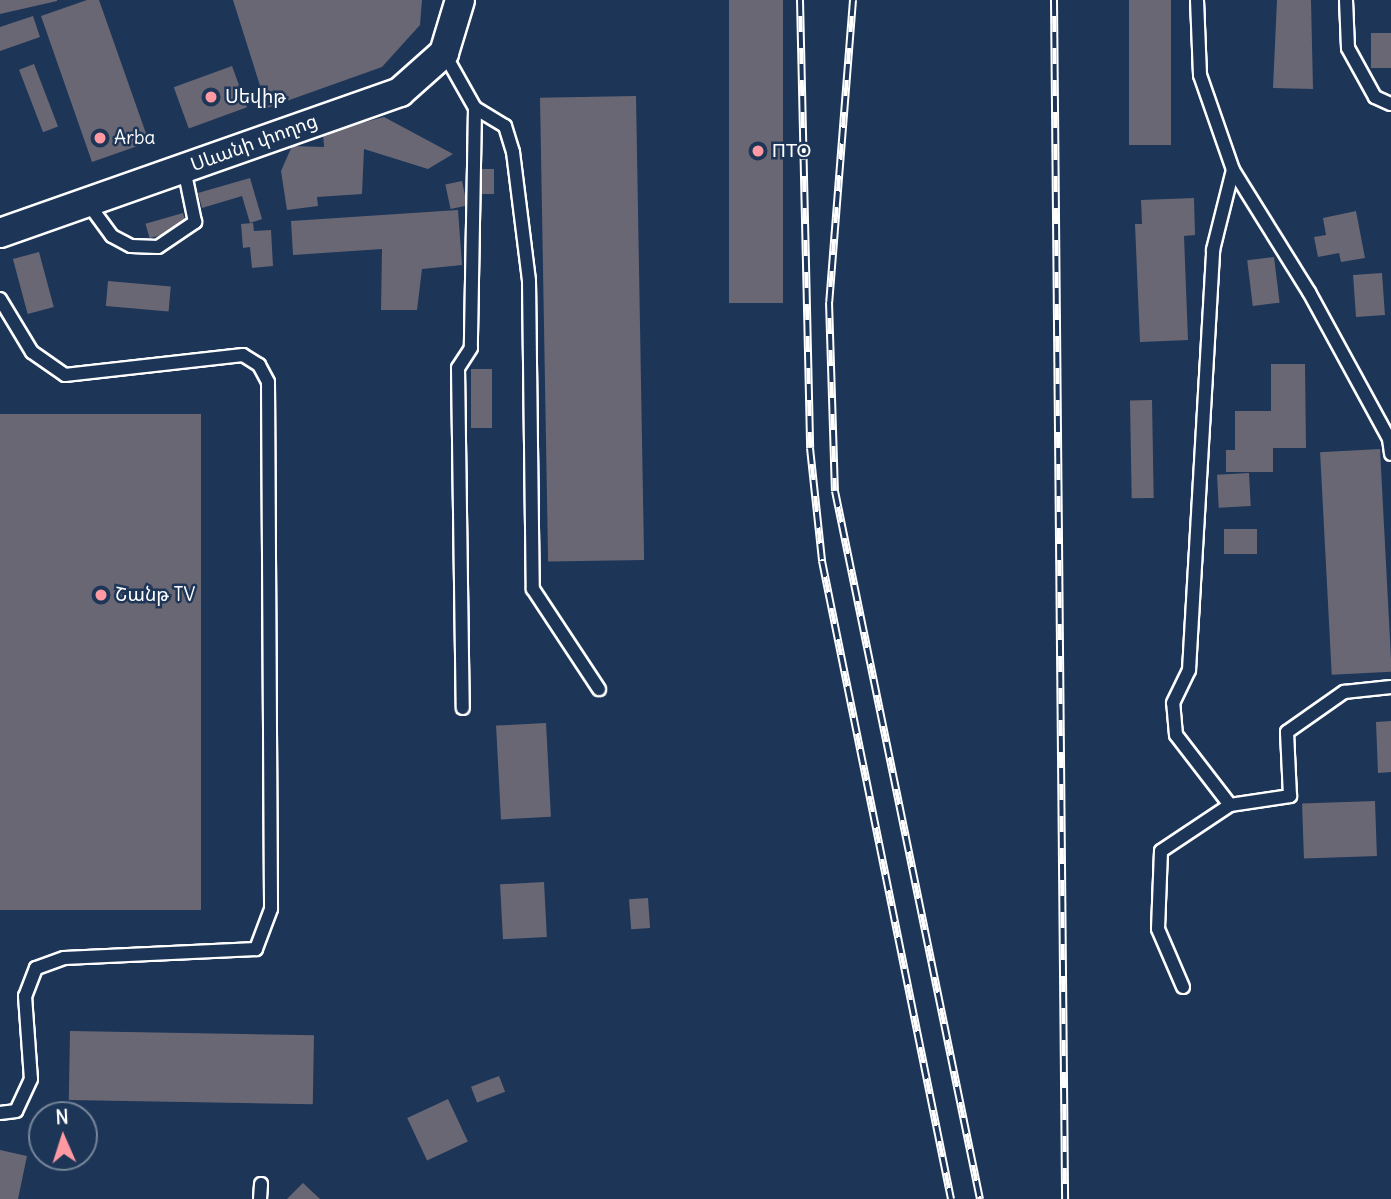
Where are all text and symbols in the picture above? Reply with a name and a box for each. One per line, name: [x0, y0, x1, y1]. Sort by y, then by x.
place label: Սեվիթ: [225, 86, 286, 108]
marker: Սեվիթ: [203, 89, 219, 105]
street label: Սևանի փողոց: [188, 110, 320, 176]
place label: Arba: [114, 127, 155, 149]
marker: Arba: [92, 130, 108, 146]
place label: ПТО: [772, 140, 811, 162]
marker: ПТО: [750, 143, 766, 159]
place label: Շանթ TV: [115, 584, 195, 606]
marker: Շանթ TV: [93, 587, 109, 603]
north arrow: [28, 1101, 98, 1171]
text: N: [55, 1105, 69, 1129]

